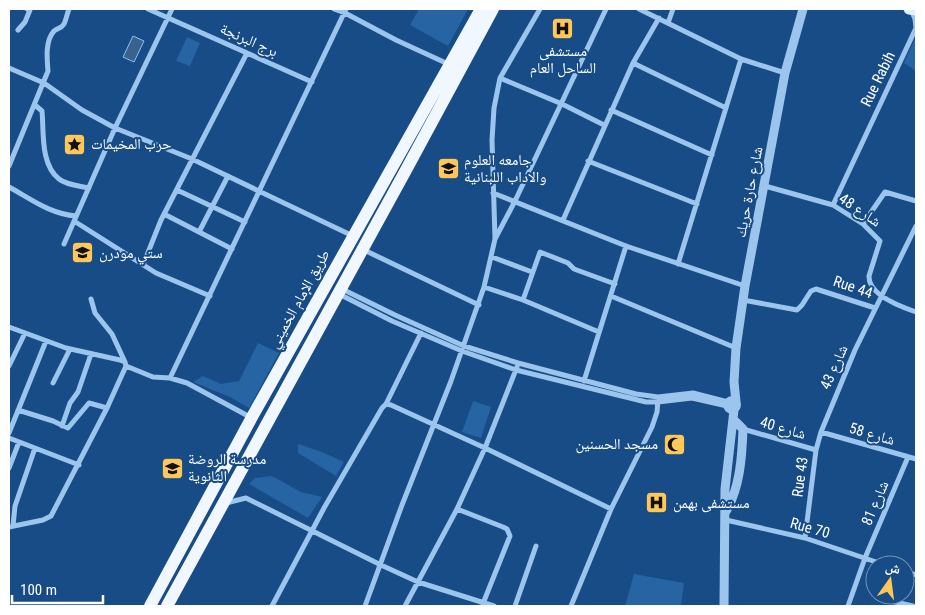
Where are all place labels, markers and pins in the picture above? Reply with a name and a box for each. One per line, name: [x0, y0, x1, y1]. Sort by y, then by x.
hospital icon: مستشفى الساحل العام: [551, 16, 575, 40]
place label: مستشفى الساحل العام: [530, 42, 596, 78]
place icon: حرب المخيمات: [63, 132, 87, 156]
place label: حرب المخيمات: [91, 135, 172, 153]
place label: جامعه العلوم والاداب اللبنانية: [464, 151, 546, 186]
school or university icon: جامعه العلوم والاداب اللبنانية: [436, 157, 460, 181]
school or university icon: ستي مودرن: [71, 241, 95, 265]
place label: ستي مودرن: [99, 244, 163, 265]
mosque icon: مسجد الحسنين: [662, 432, 686, 456]
place label: مسجد الحسنين: [575, 435, 658, 454]
place label: مدرسة الروضة الثانوية: [188, 450, 266, 485]
school or university icon: مدرسة الروضة الثانوية: [160, 456, 184, 480]
hospital icon: مستشفى بهمن: [645, 491, 669, 515]
place label: مستشفى بهمن: [673, 494, 750, 513]

